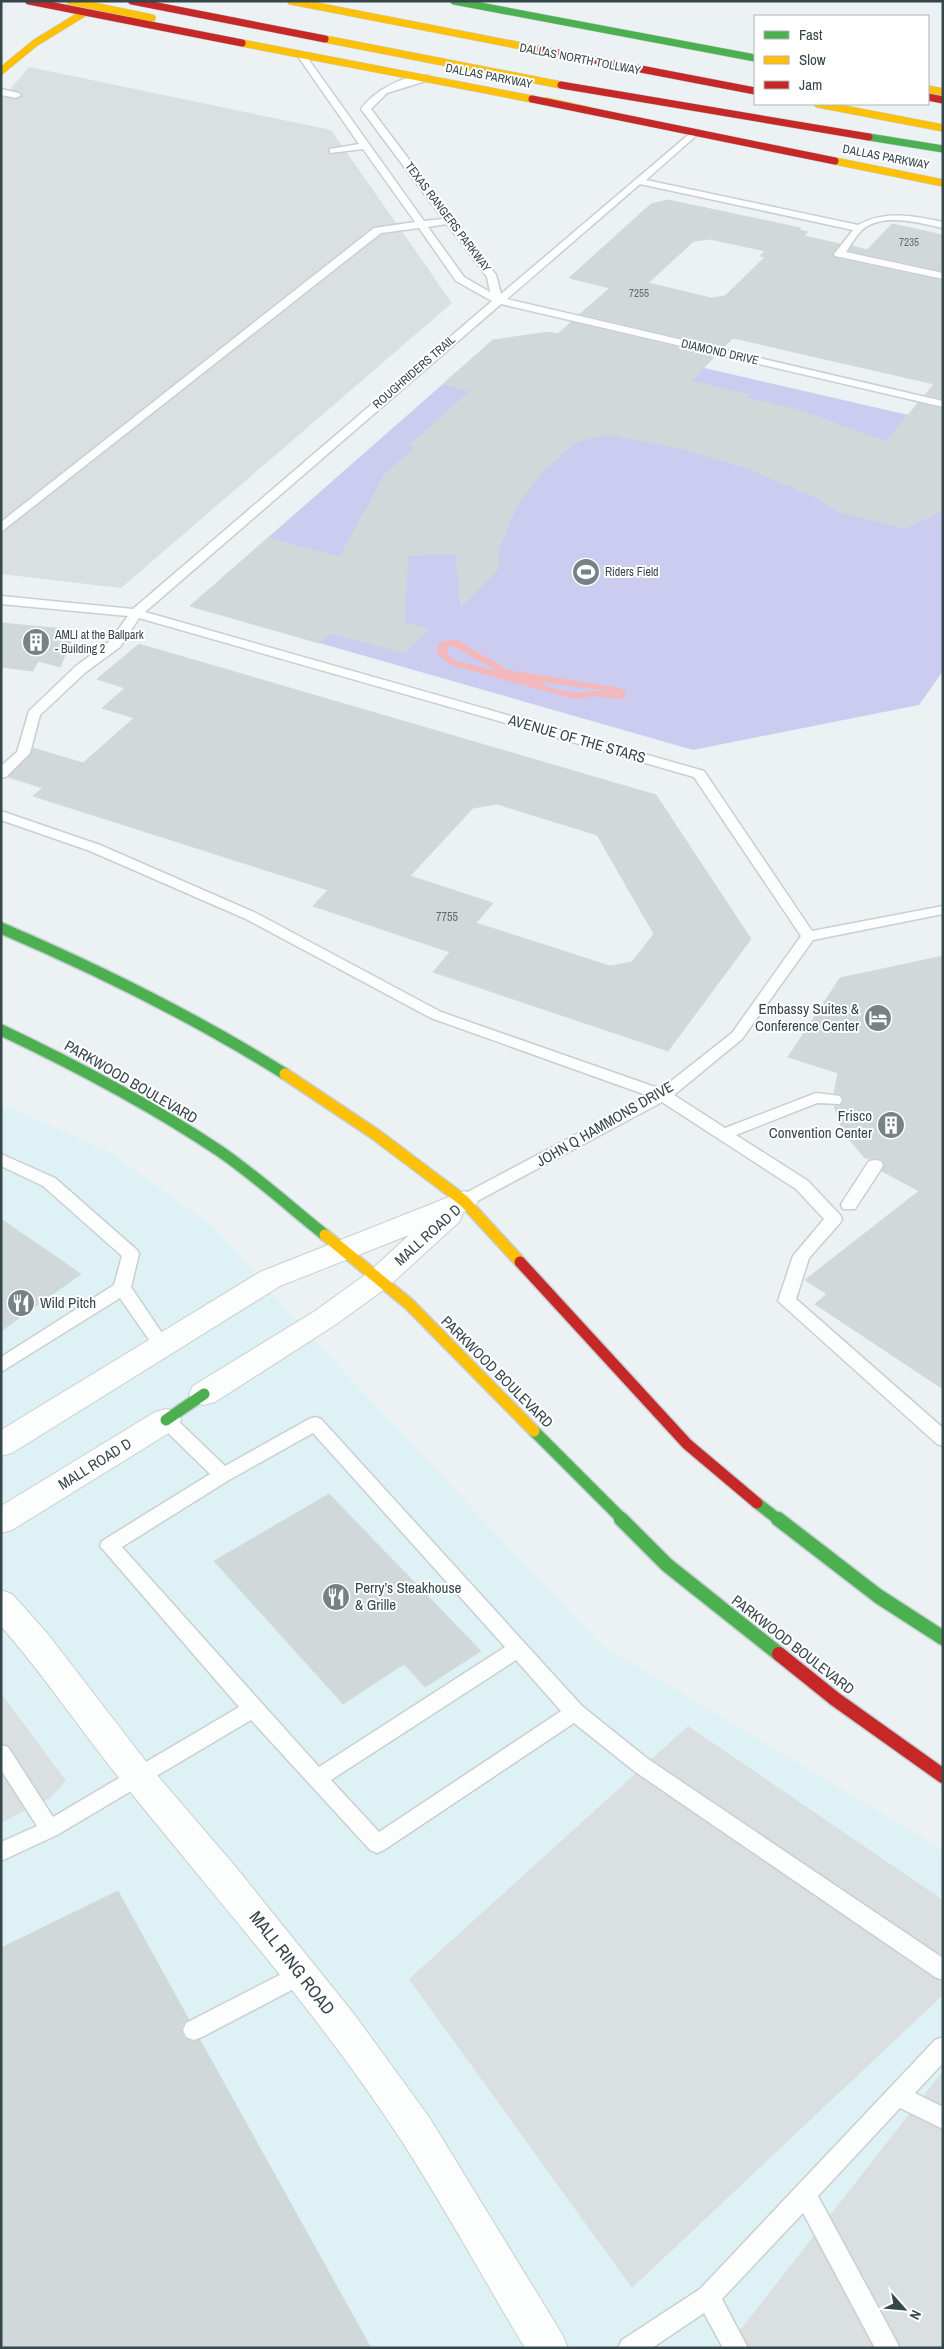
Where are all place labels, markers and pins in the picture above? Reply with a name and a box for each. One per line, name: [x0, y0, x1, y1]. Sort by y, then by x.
sports icon: Riders Field: [571, 557, 601, 587]
place label: Riders Field: [605, 564, 659, 580]
building icon: AMLI at the Ballpark - Building 2: [21, 627, 51, 657]
place label: AMLI at the Ballpark - Building 2: [54, 627, 144, 657]
place label: Embassy Suites & Conference Center: [755, 998, 860, 1036]
hotel icon: Embassy Suites & Conference Center: [863, 1003, 893, 1033]
place label: Frisco Convention Center: [769, 1105, 872, 1143]
building icon: Frisco Convention Center: [876, 1110, 906, 1140]
restaurant icon: Wild Pitch: [6, 1288, 36, 1318]
place label: Wild Pitch: [40, 1292, 96, 1313]
place label: Perry’s Steakhouse & Grille: [355, 1577, 462, 1615]
restaurant icon: Perry’s Steakhouse & Grille: [321, 1582, 351, 1612]

